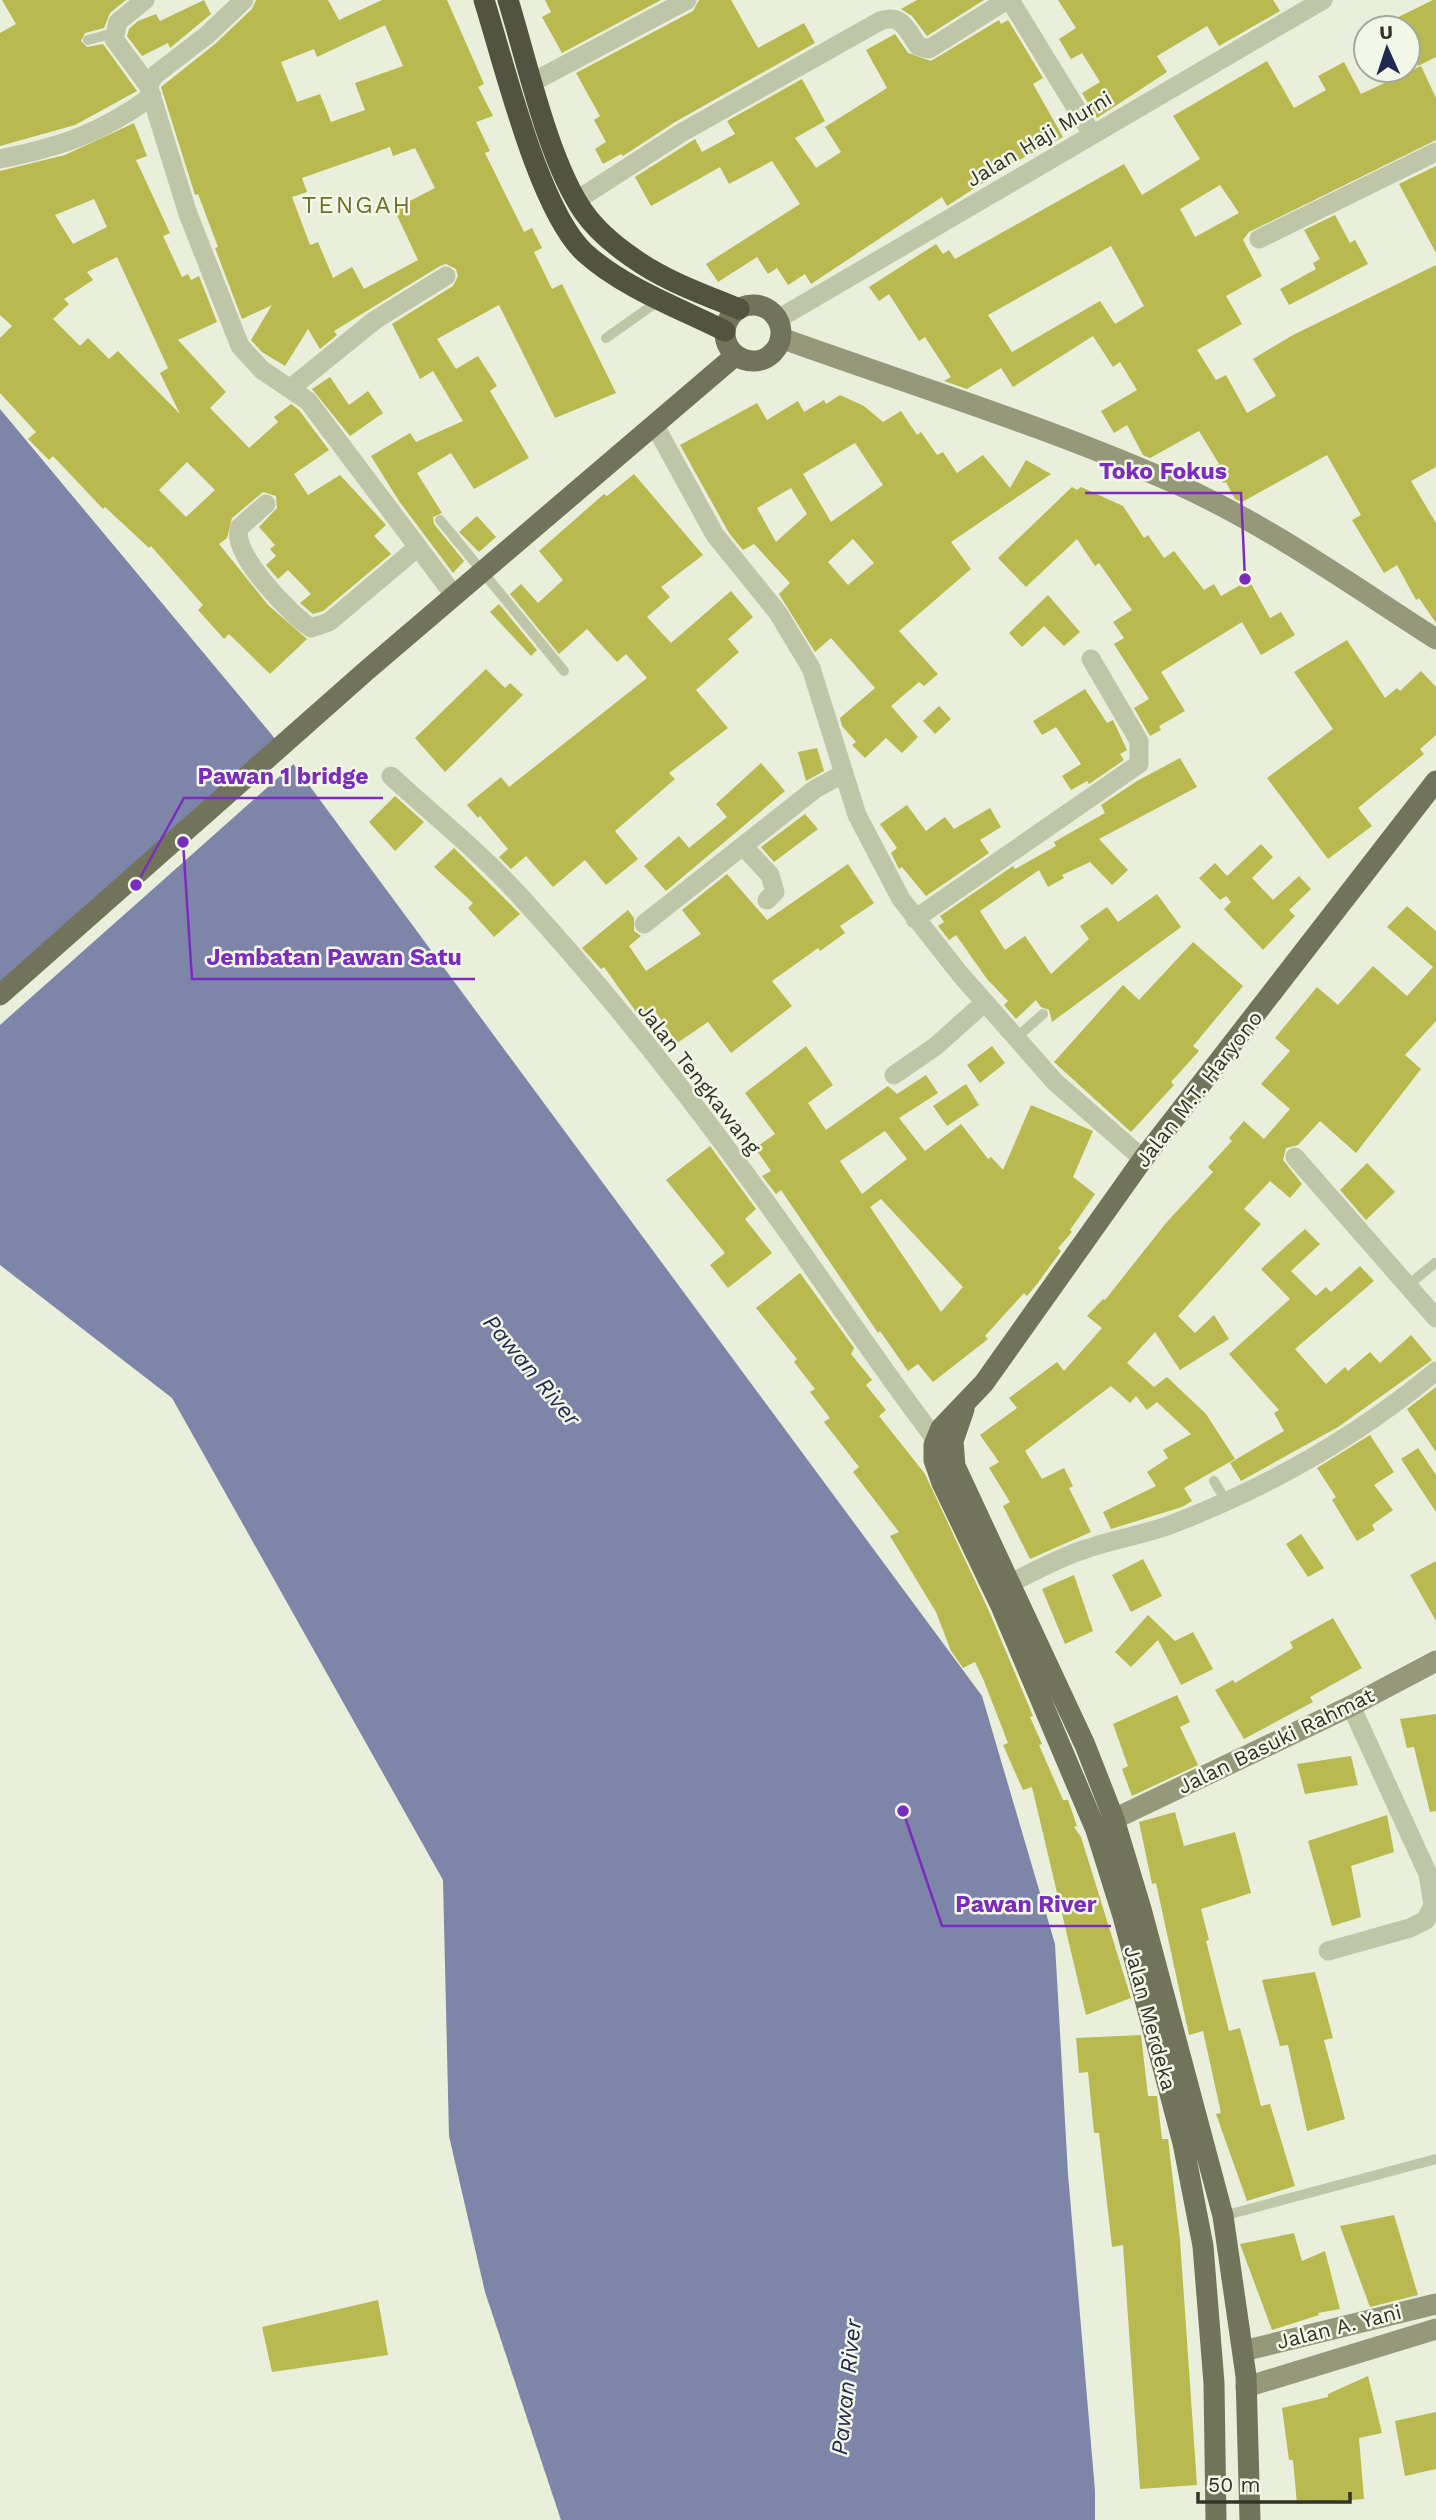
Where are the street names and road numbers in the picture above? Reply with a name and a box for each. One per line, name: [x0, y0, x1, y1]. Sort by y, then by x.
street label: Jalan Haji Murni: [961, 85, 1116, 192]
street label: Jalan Tengkawang: [633, 998, 767, 1160]
street label: Jalan M.T. Haryono: [1130, 1005, 1267, 1172]
street label: Jalan Basuki Rahmat: [1174, 1682, 1378, 1799]
street label: Jalan Merdeka: [1119, 1943, 1182, 2093]
street label: Jalan A. Yani: [1274, 2299, 1404, 2354]

